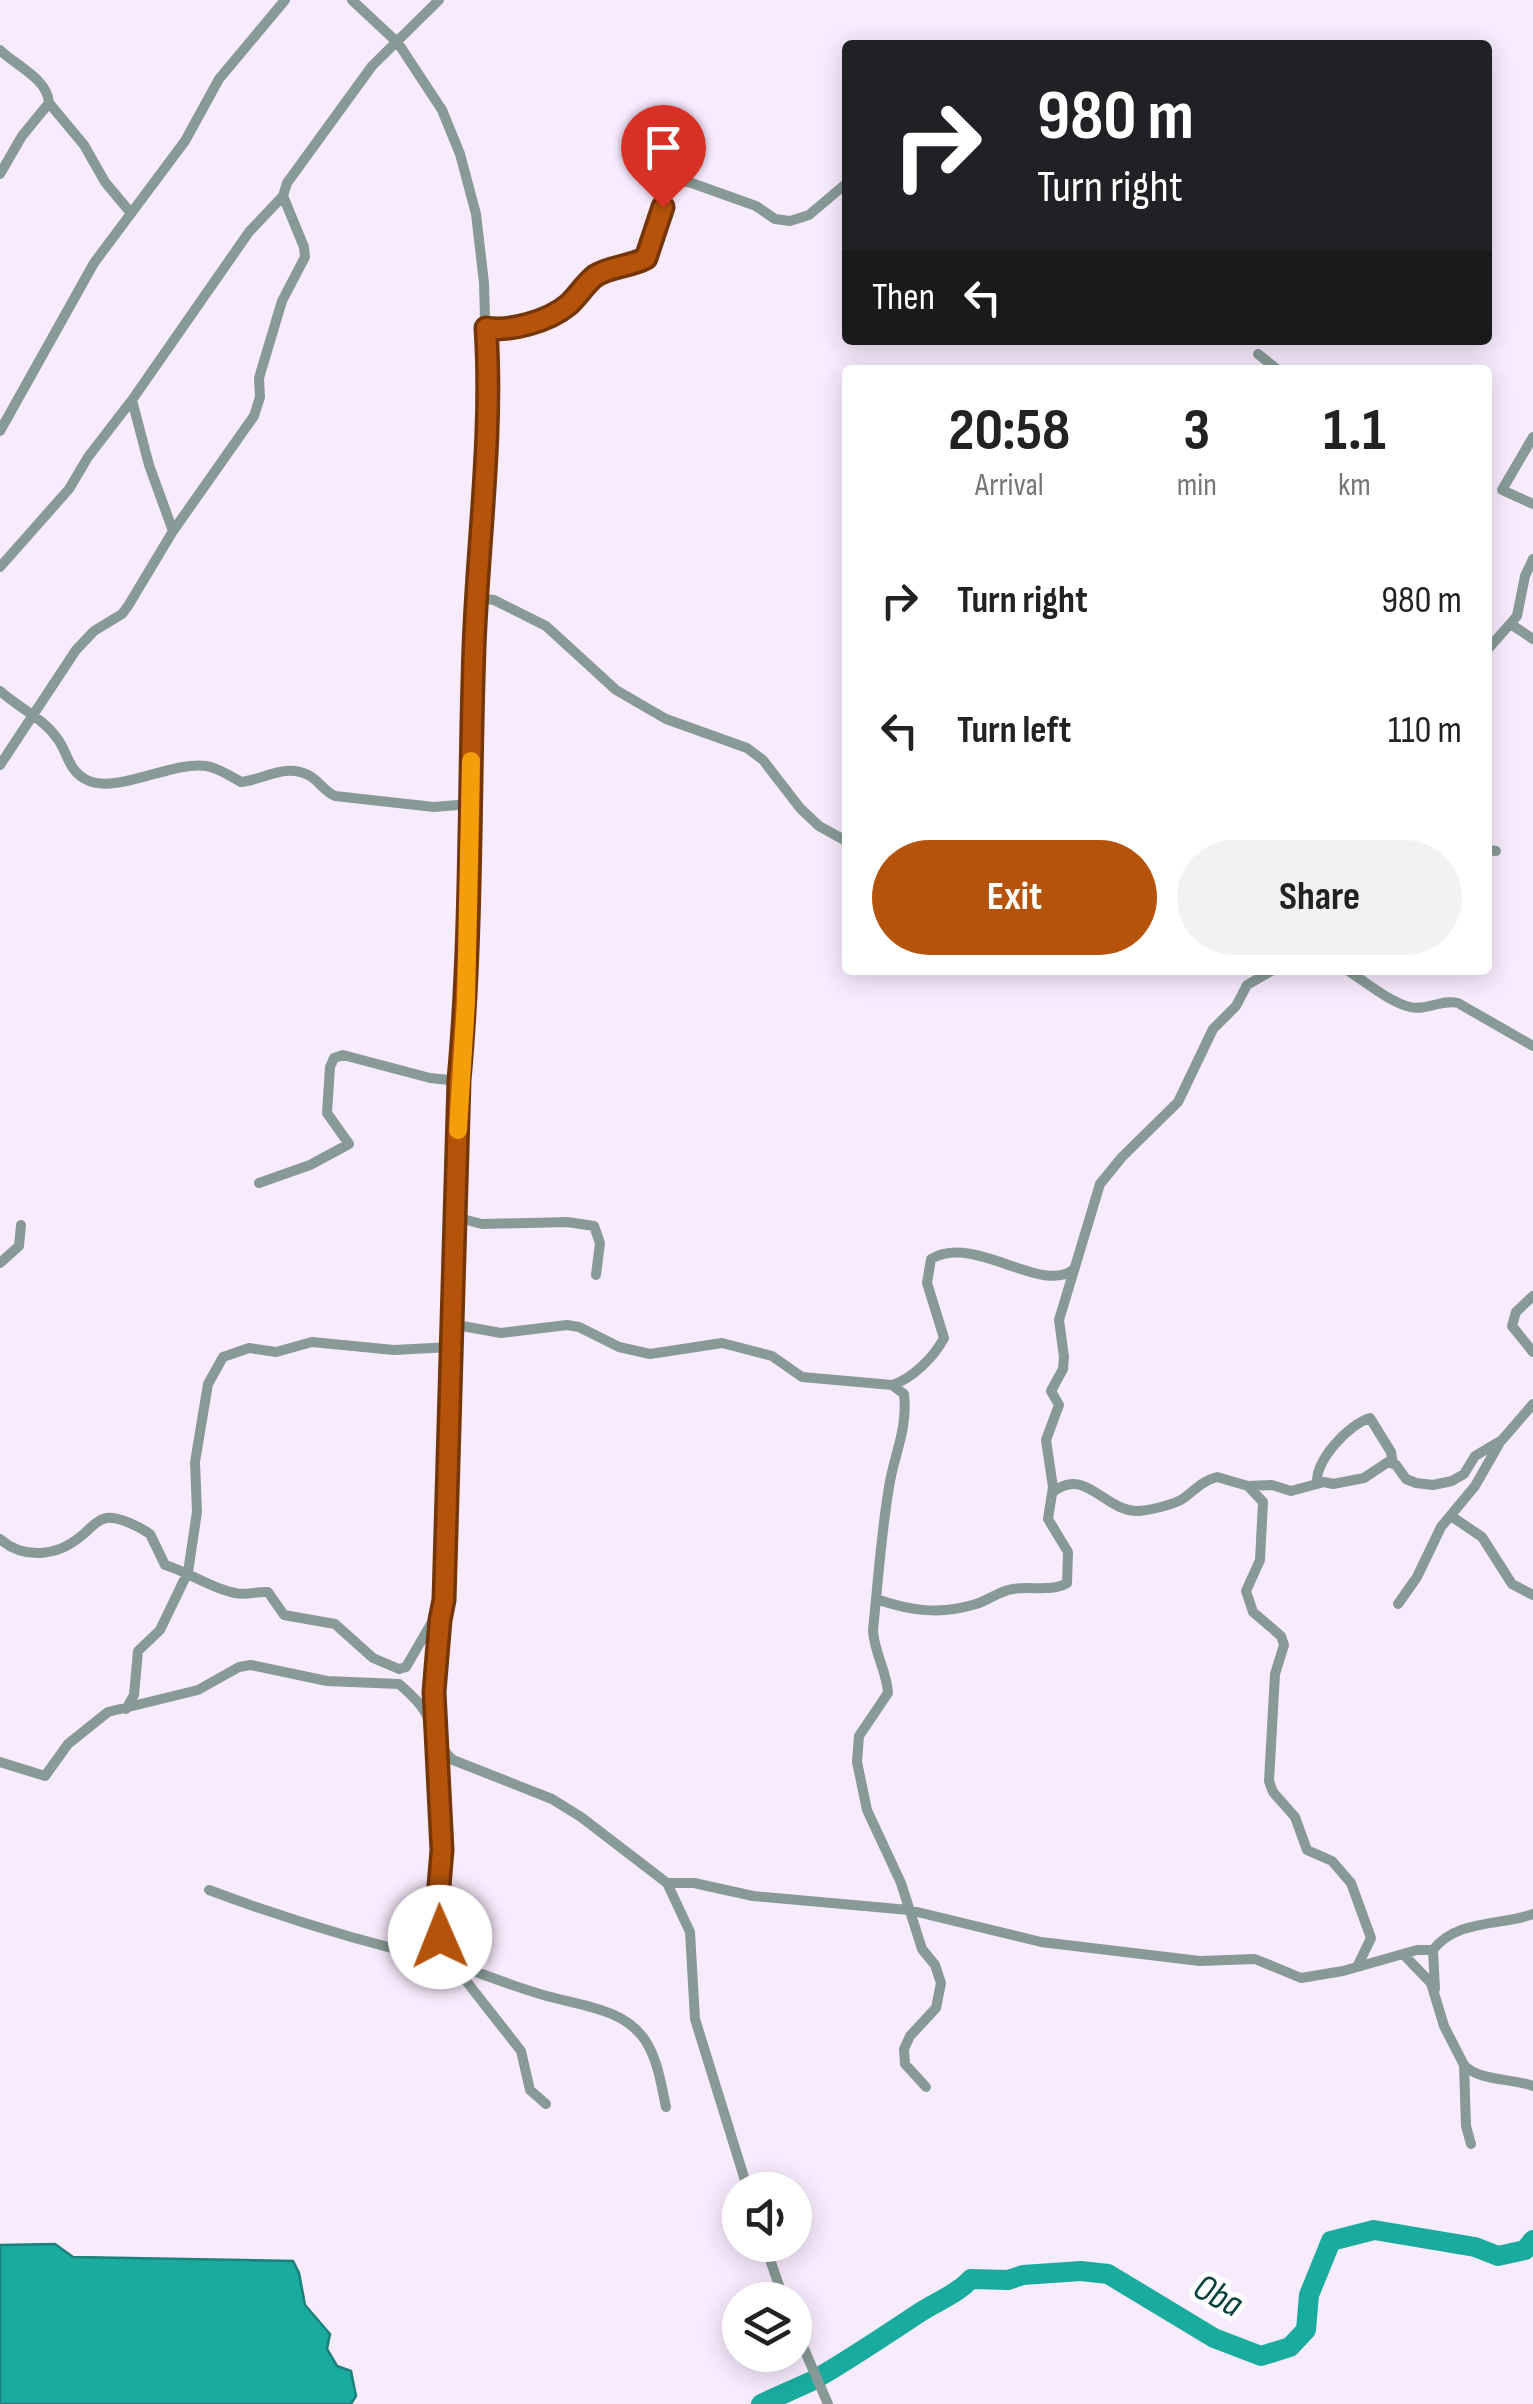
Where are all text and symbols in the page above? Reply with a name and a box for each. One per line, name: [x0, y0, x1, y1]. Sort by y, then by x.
text: 980 m: [1037, 75, 1194, 159]
icon: right: [872, 80, 1002, 210]
pin: [621, 105, 706, 208]
icon: arrive: [636, 120, 691, 175]
text: Turn right: [1037, 160, 1183, 215]
icon: left: [955, 270, 1010, 325]
text: Then: [872, 275, 935, 320]
text: 20:58: [948, 395, 1070, 467]
text: 3: [1183, 395, 1210, 467]
text: 1.1: [1323, 395, 1386, 467]
text: Arrival: [975, 466, 1044, 505]
text: min: [1177, 466, 1217, 505]
text: km: [1338, 466, 1371, 505]
icon: right: [872, 573, 927, 628]
text: Turn right: [957, 578, 1088, 623]
text: 980 m: [1381, 578, 1462, 623]
icon: left: [872, 703, 927, 758]
text: Turn left: [957, 708, 1071, 753]
text: 110 m: [1388, 708, 1462, 753]
button: Exit: [872, 840, 1157, 955]
button: Share: [1177, 840, 1462, 955]
position arrow: [388, 1885, 492, 1989]
map controls: [722, 2172, 812, 2372]
button: sound: [722, 2172, 812, 2262]
water label: Oba: [1186, 2265, 1250, 2327]
button: layers: [722, 2282, 812, 2372]

